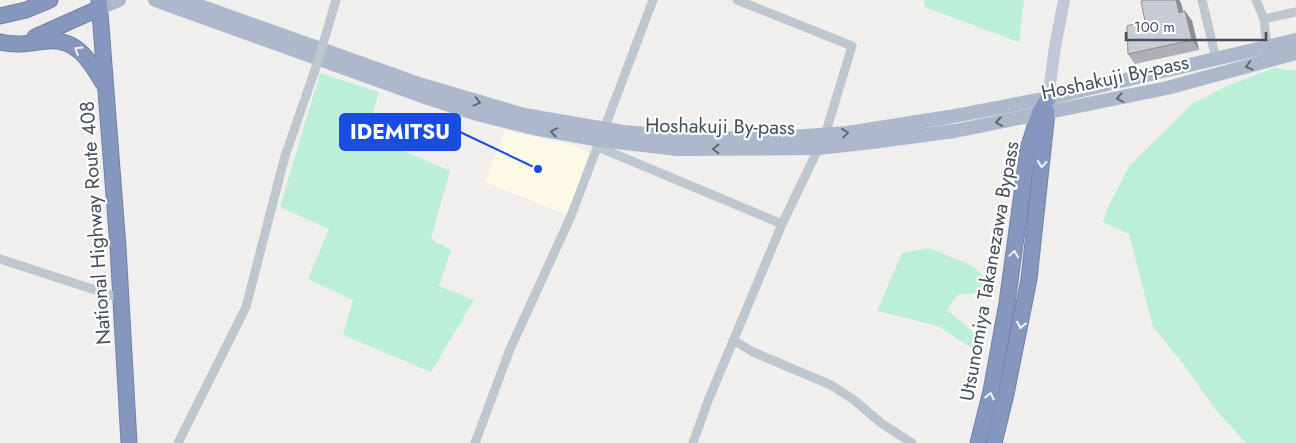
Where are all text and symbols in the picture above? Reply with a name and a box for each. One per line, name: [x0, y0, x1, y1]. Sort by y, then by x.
scale bar: [1126, 10, 1266, 42]
text: 100 m: [1134, 16, 1175, 38]
one-way arrow: [74, 47, 84, 56]
street label: Hoshakuji By-pass: [1039, 48, 1191, 107]
one-way arrow: [1246, 61, 1254, 71]
one-way arrow: [1115, 92, 1124, 103]
one-way arrow: [472, 96, 480, 106]
street label: National Highway Route 408: [73, 100, 118, 346]
street label: Hoshakuji By-pass: [645, 111, 795, 142]
callout: IDEMITSU: [340, 114, 460, 150]
one-way arrow: [994, 116, 1003, 126]
text: IDEMITSU: [350, 117, 450, 147]
one-way arrow: [550, 127, 559, 137]
one-way arrow: [842, 128, 850, 139]
street label: Utsunomiya Takanezawa Bypass: [952, 139, 1027, 403]
one-way arrow: [711, 144, 719, 154]
one-way arrow: [1036, 160, 1047, 168]
one-way arrow: [1008, 250, 1019, 258]
one-way arrow: [1016, 321, 1027, 329]
one-way arrow: [984, 391, 995, 400]

